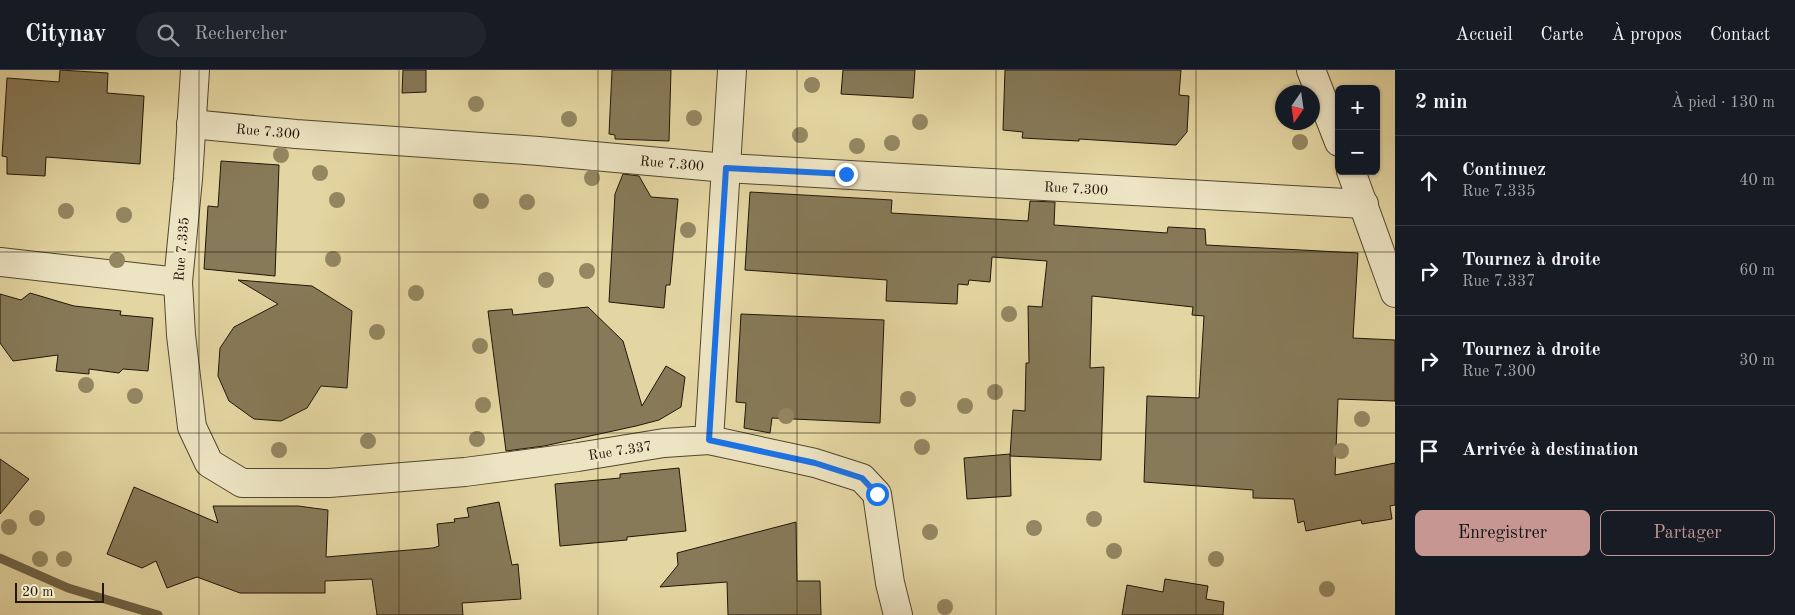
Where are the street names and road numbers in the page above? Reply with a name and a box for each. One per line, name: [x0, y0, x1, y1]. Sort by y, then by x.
street label: Rue 7.300: [235, 122, 301, 142]
street label: Rue 7.300: [639, 154, 705, 174]
street label: Rue 7.300: [1043, 180, 1108, 198]
street label: Rue 7.335: [172, 216, 192, 282]
street label: Rue 7.337: [587, 439, 653, 463]

